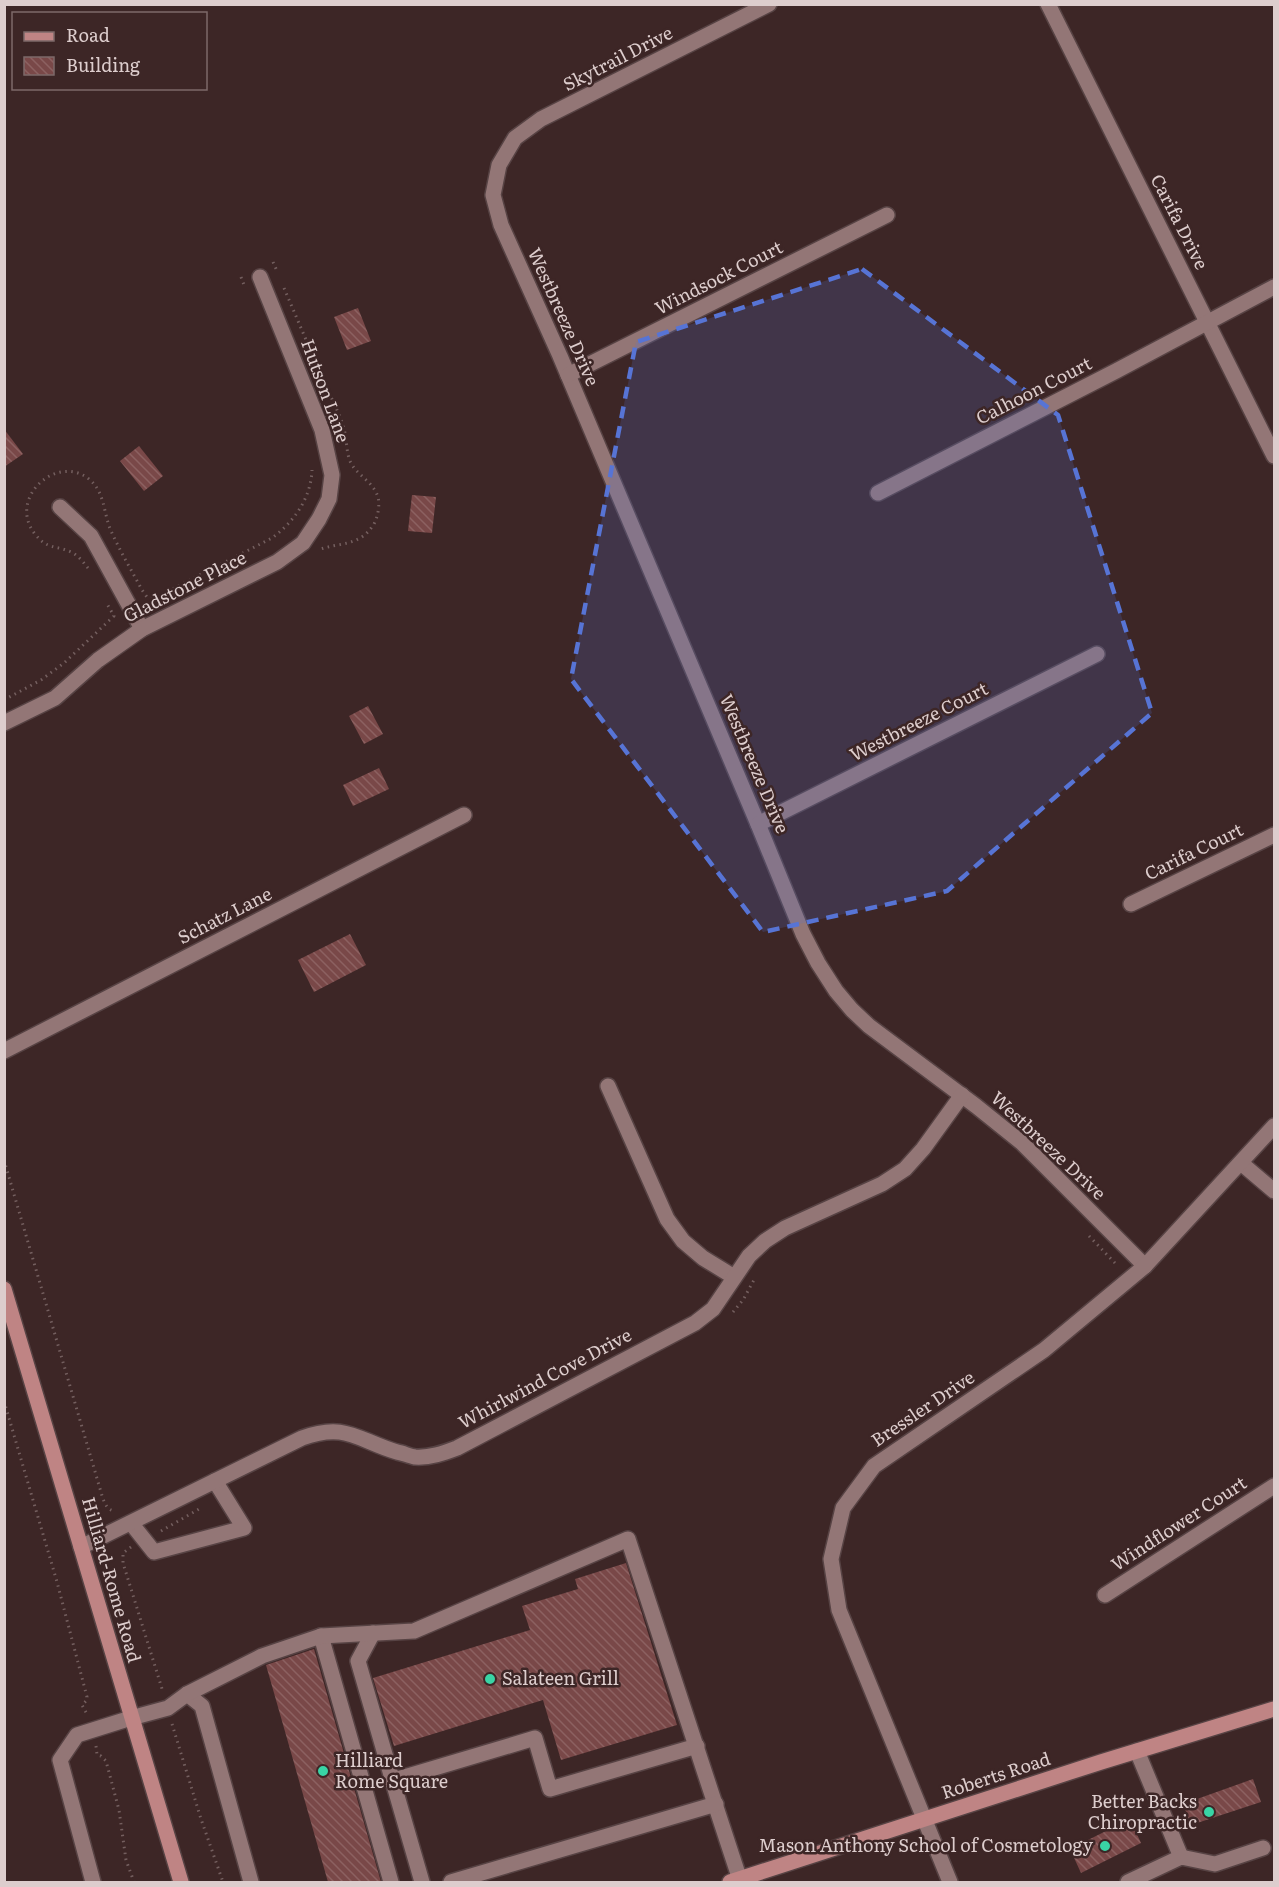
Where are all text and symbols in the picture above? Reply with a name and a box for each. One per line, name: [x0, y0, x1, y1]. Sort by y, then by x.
legend: [12, 12, 207, 90]
street label: Skytrail Drive: [558, 18, 677, 97]
text: Road: [66, 21, 110, 48]
text: Building: [66, 51, 141, 78]
street label: Carifa Drive: [1145, 169, 1216, 274]
street label: Windsock Court: [650, 232, 788, 321]
street label: Westbreeze Drive: [522, 243, 607, 390]
street label: Hutson Lane: [295, 335, 358, 446]
street label: Calhoon Court: [971, 349, 1096, 430]
street label: Gladstone Place: [118, 543, 251, 628]
street label: Westbreeze Court: [845, 674, 993, 767]
street label: Westbreeze Drive: [714, 690, 797, 837]
street label: Carifa Court: [1139, 815, 1248, 886]
street label: Schatz Lane: [173, 879, 276, 950]
street label: Westbreeze Drive: [985, 1084, 1113, 1206]
street label: Whirlwind Cove Drive: [453, 1321, 636, 1435]
street label: Bressler Drive: [865, 1363, 979, 1452]
street label: Windflower Court: [1105, 1468, 1252, 1577]
street label: Hilliard-Rome Road: [76, 1494, 149, 1666]
place label: Salateen Grill: [502, 1664, 619, 1691]
marker: Salateen Grill: [483, 1672, 497, 1686]
street label: Roberts Road: [937, 1744, 1054, 1805]
place label: Hilliard Rome Square: [335, 1746, 448, 1794]
marker: Hilliard Rome Square: [316, 1764, 330, 1778]
place label: Better Backs Chiropractic: [1088, 1787, 1197, 1835]
marker: Better Backs Chiropractic: [1202, 1805, 1216, 1819]
place label: Mason Anthony School of Cosmetology: [758, 1831, 1094, 1858]
marker: Mason Anthony School of Cosmetology: [1098, 1839, 1112, 1853]

